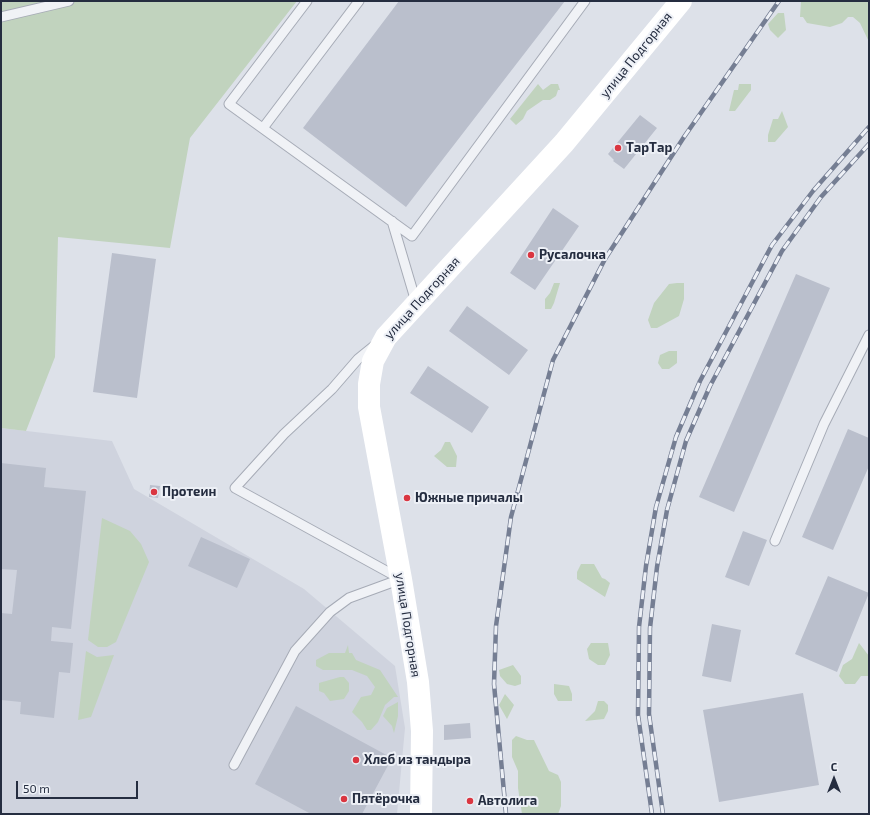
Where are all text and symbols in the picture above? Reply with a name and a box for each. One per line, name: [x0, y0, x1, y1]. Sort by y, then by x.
street label: улица Подгорная: [597, 9, 675, 101]
place label: ТарТар: [626, 140, 672, 156]
marker: ТарТар: [613, 143, 623, 153]
place label: Русалочка: [539, 247, 606, 263]
marker: Русалочка: [526, 250, 536, 260]
street label: улица Подгорная: [381, 254, 463, 342]
place label: Протеин: [162, 484, 216, 500]
marker: Протеин: [149, 487, 159, 497]
place label: Южные причалы: [415, 490, 523, 506]
marker: Южные причалы: [402, 493, 412, 503]
street label: улица Подгорная: [392, 572, 424, 678]
place label: Хлеб из тандыра: [364, 752, 471, 768]
marker: Хлеб из тандыра: [351, 755, 361, 765]
north arrow: [814, 759, 854, 799]
text: С: [831, 760, 837, 773]
scale bar: [18, 773, 140, 799]
text: 50 m: [23, 781, 50, 795]
place label: Пятёрочка: [352, 791, 420, 807]
place label: Автолига: [478, 793, 537, 809]
marker: Пятёрочка: [339, 794, 349, 804]
marker: Автолига: [465, 796, 475, 806]

